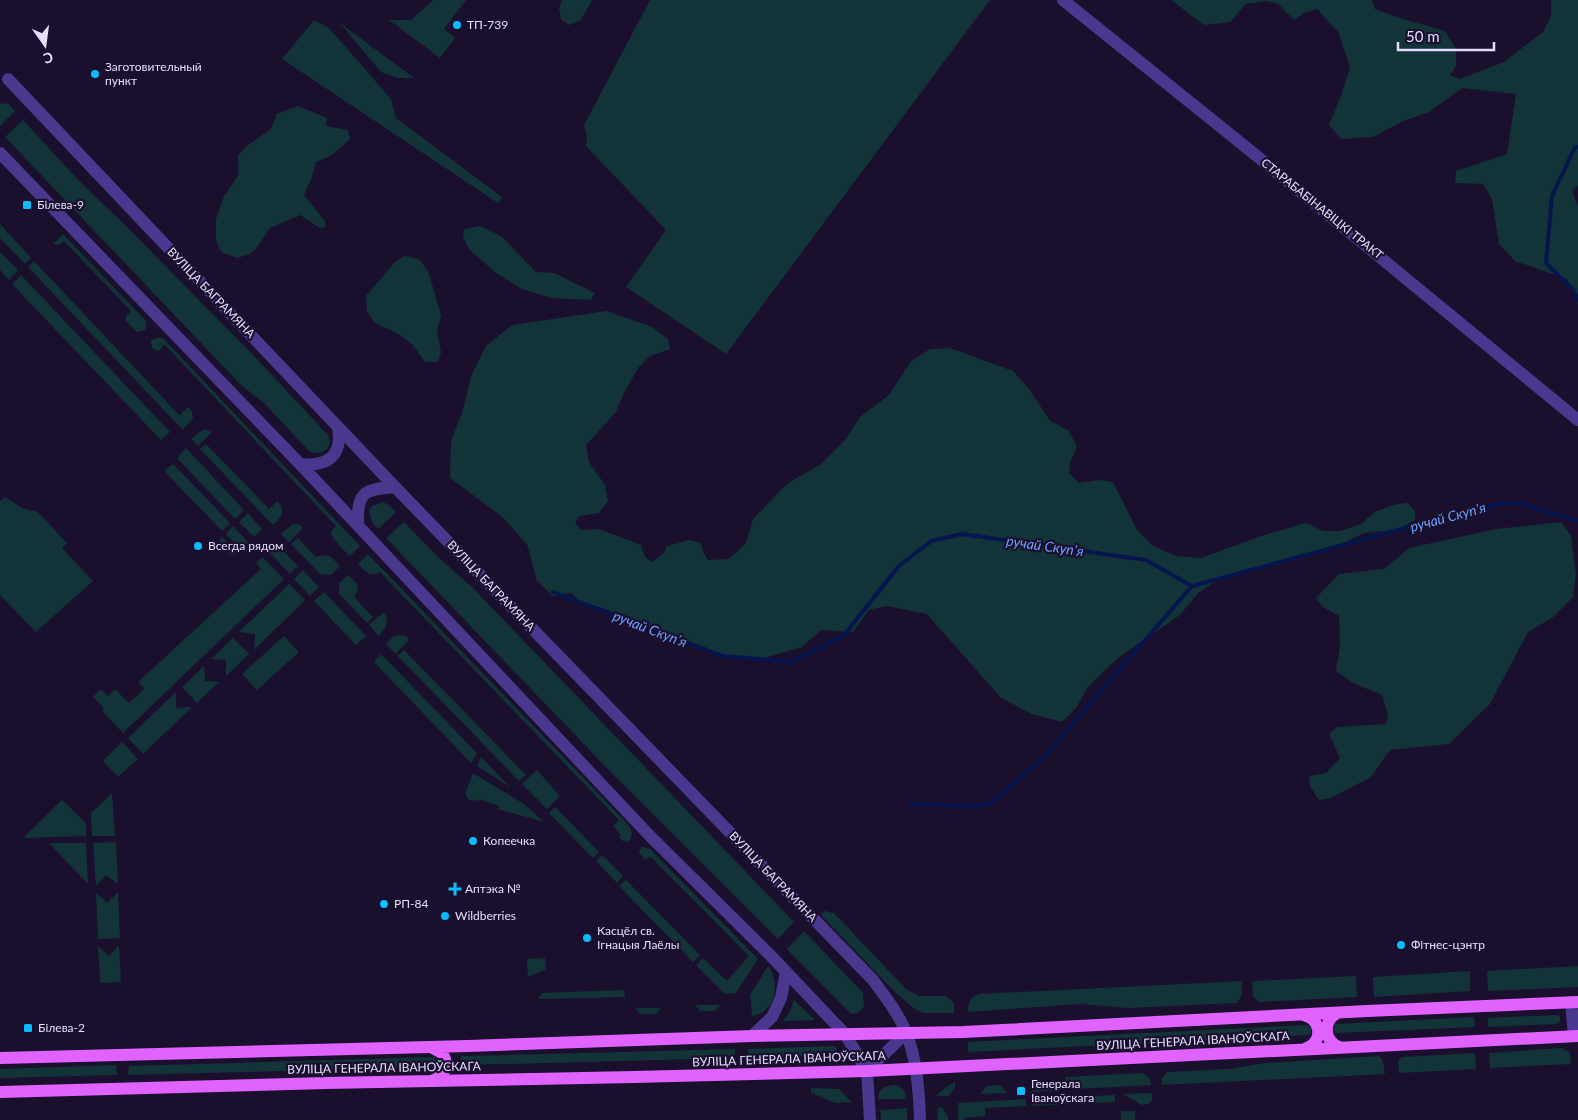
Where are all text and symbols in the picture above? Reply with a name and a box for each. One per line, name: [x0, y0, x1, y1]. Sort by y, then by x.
place label: ТП-739: [467, 17, 508, 32]
marker: ТП-739: [451, 19, 463, 31]
north arrow: [20, 20, 70, 70]
scale bar: [1398, 20, 1494, 52]
text: 50 m: [1406, 27, 1440, 45]
text: С: [41, 49, 55, 68]
place label: Заготовительный пункт: [105, 59, 202, 88]
marker: Заготовительный пункт: [89, 68, 101, 80]
street label: СТАРАБАБІНАВІЦКІ ТРАКТ: [1258, 155, 1386, 262]
place label: Білева-9: [37, 197, 84, 212]
marker: Білева-9: [21, 199, 33, 211]
street label: ВУЛІЦА БАГРАМЯНА: [164, 244, 259, 342]
water label: ручай Скупʼя: [1408, 498, 1488, 535]
water label: ручай Скупʼя: [1005, 532, 1085, 559]
street label: ВУЛІЦА БАГРАМЯНА: [444, 537, 539, 635]
place label: Всегда рядом: [208, 538, 283, 553]
marker: Всегда рядом: [192, 540, 204, 552]
water label: ручай Скупʼя: [611, 607, 690, 650]
street label: ВУЛІЦА БАГРАМЯНА: [726, 828, 821, 926]
place label: Копеечка: [483, 833, 535, 848]
marker: Копеечка: [467, 835, 479, 847]
place label: Аптэка №: [465, 881, 521, 896]
marker: Аптэка №: [449, 883, 461, 895]
place label: РП-84: [394, 896, 428, 911]
marker: РП-84: [378, 898, 390, 910]
place label: Wildberries: [455, 908, 516, 923]
marker: Wildberries: [439, 910, 451, 922]
place label: Касцёл св. Ігнацыя Лаёлы: [597, 923, 679, 952]
marker: Касцёл св. Ігнацыя Лаёлы: [581, 932, 593, 944]
place label: Фітнес-цэнтр: [1411, 937, 1485, 952]
marker: Фітнес-цэнтр: [1395, 939, 1407, 951]
place label: Білева-2: [38, 1020, 85, 1035]
marker: Білева-2: [22, 1022, 34, 1034]
street label: ВУЛІЦА ГЕНЕРАЛА ІВАНОЎСКАГА: [1096, 1028, 1291, 1053]
street label: ВУЛІЦА ГЕНЕРАЛА ІВАНОЎСКАГА: [692, 1048, 887, 1069]
street label: ВУЛІЦА ГЕНЕРАЛА ІВАНОЎСКАГА: [287, 1058, 482, 1077]
place label: Генерала Іваноўскага: [1031, 1076, 1094, 1105]
marker: Генерала Іваноўскага: [1015, 1085, 1027, 1097]

